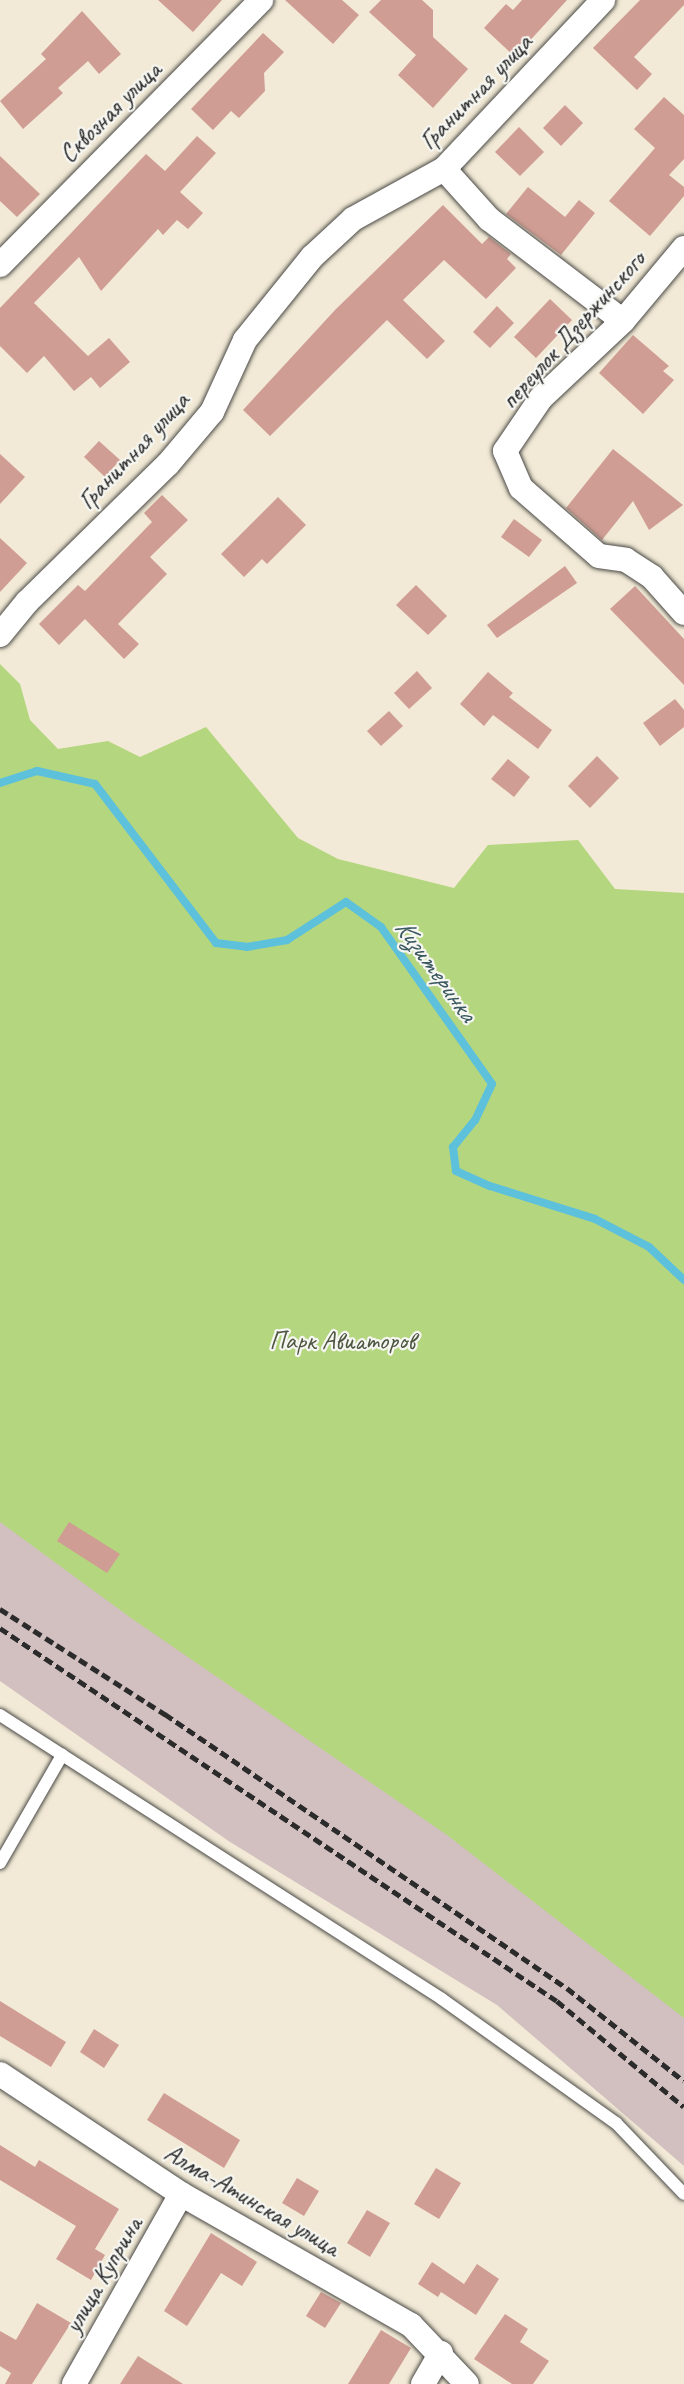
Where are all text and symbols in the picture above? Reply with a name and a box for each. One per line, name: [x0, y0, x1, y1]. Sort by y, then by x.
street label: Гранитная улица: [412, 27, 540, 157]
street label: Сквозная улица: [52, 54, 168, 170]
street label: переулок Дзержинского: [494, 245, 652, 415]
street label: Гранитная улица: [71, 385, 197, 517]
water label: Кизитеринка: [388, 913, 484, 1027]
park label: Парк Авиаторов: [270, 1325, 414, 1357]
street label: Алма-Атинская улица: [158, 2137, 346, 2263]
street label: улица Куприна: [57, 2211, 149, 2339]

